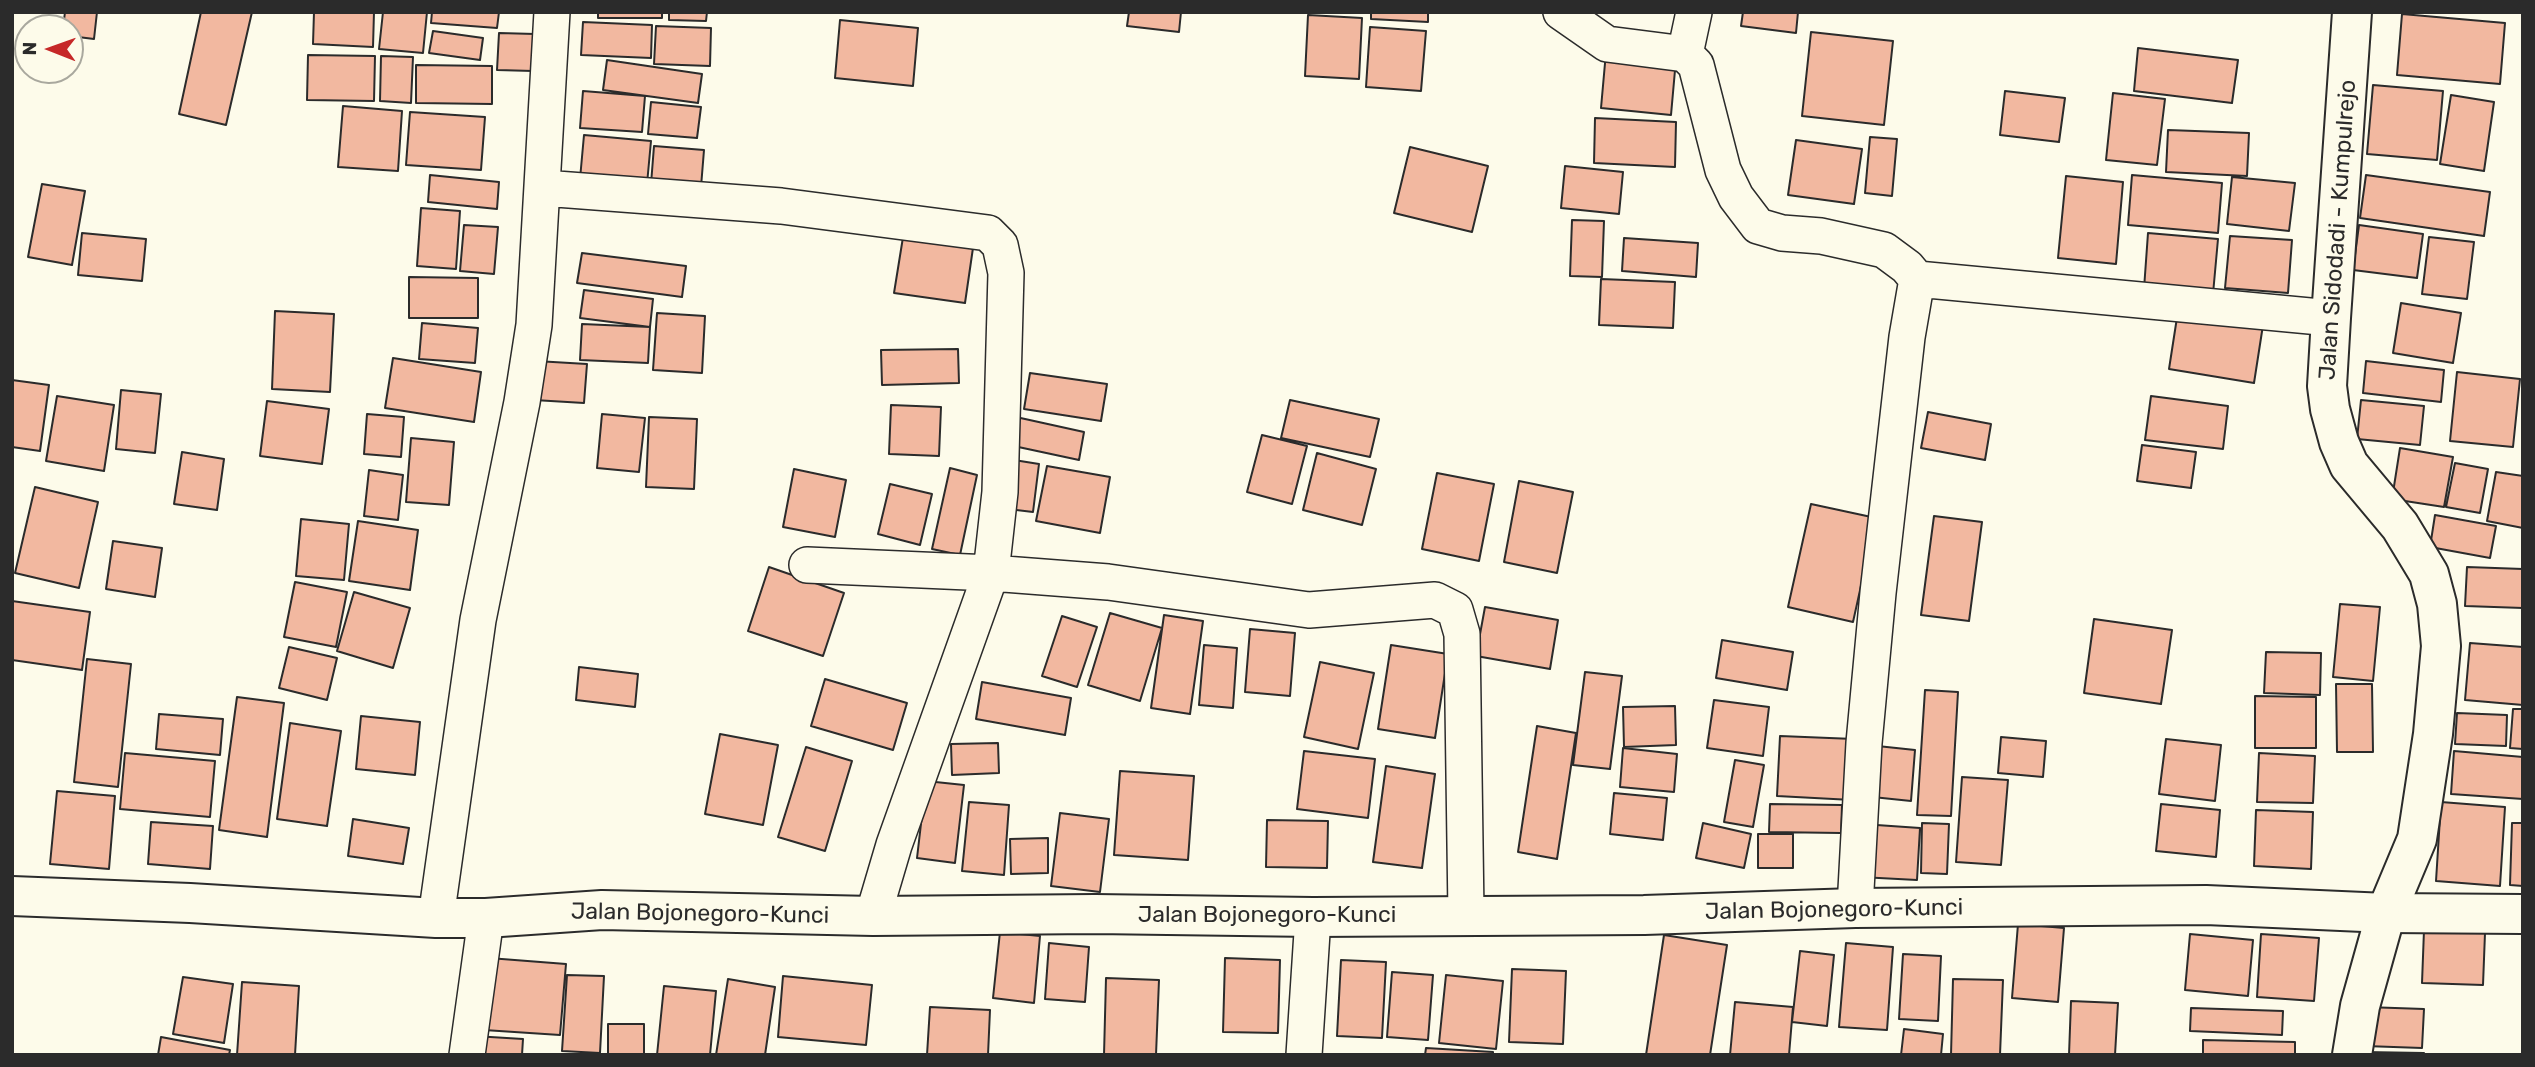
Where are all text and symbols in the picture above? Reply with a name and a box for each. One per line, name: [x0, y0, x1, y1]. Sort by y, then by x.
north arrow: [14, 14, 84, 84]
text: N: [18, 42, 41, 56]
street label: Jalan Sidodadi - Kumpulrejo: [2314, 79, 2362, 381]
street label: Jalan Bojonegoro-Kunci: [1705, 894, 1963, 926]
street label: Jalan Bojonegoro-Kunci: [571, 898, 829, 930]
street label: Jalan Bojonegoro-Kunci: [1138, 901, 1396, 929]

